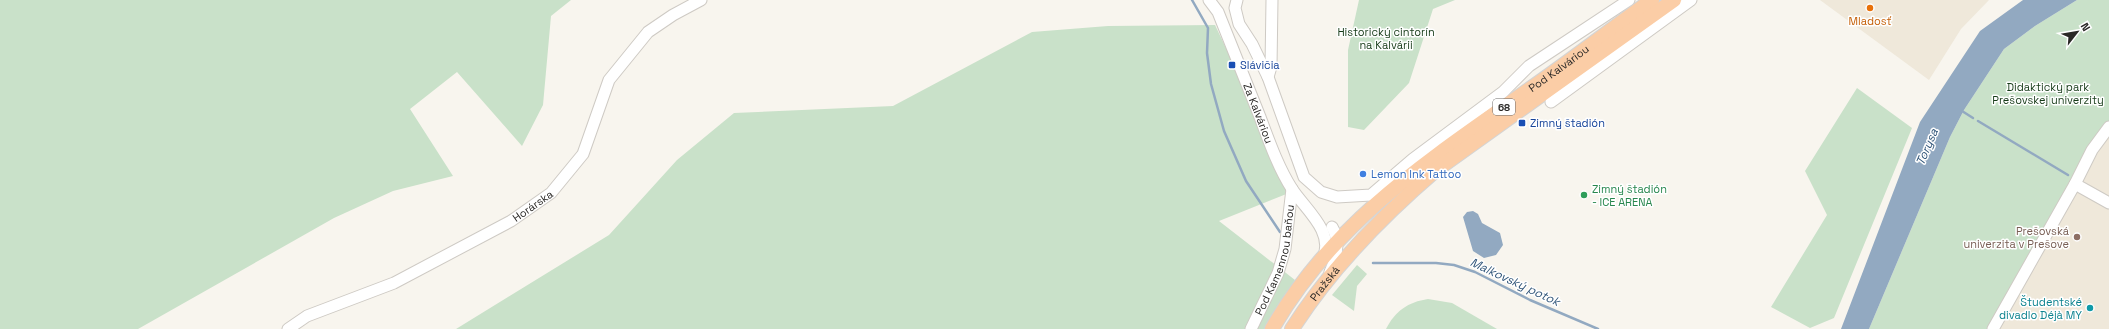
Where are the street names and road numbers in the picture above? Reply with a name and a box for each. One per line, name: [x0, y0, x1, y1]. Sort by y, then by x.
street label: Pod Kalváriou: [1526, 42, 1592, 95]
street label: Za Kalváriou: [1240, 81, 1276, 145]
road number: 68: [1493, 99, 1515, 115]
street label: Horárska: [510, 186, 556, 225]
street label: Pod Kamennou baňou: [1252, 204, 1297, 318]
street label: Pražská: [1307, 263, 1343, 304]

